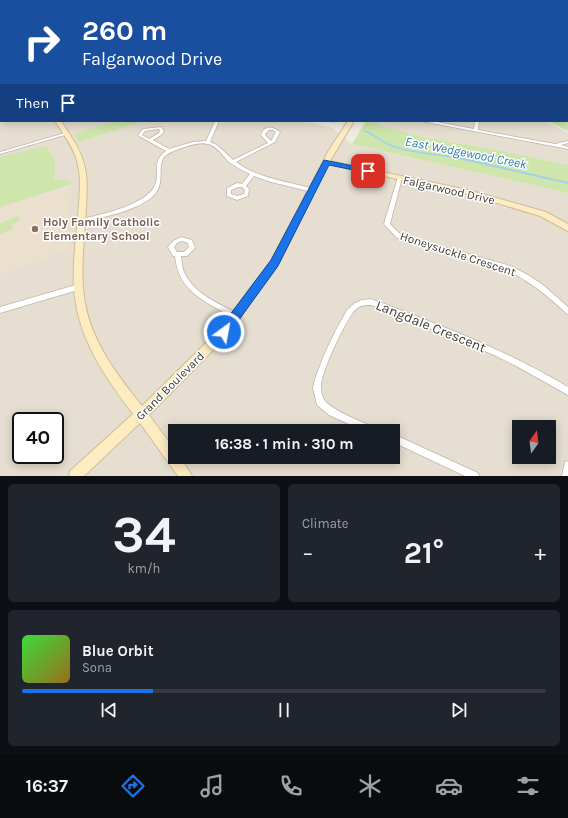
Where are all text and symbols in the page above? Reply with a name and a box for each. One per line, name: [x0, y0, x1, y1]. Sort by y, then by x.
text: 260 m: [82, 14, 167, 47]
icon: right: [16, 16, 68, 68]
text: Falgarwood Drive: [82, 48, 222, 70]
icon: arrive: [57, 92, 79, 114]
text: Then: [16, 94, 49, 112]
water label: East Wedgewood Creek: [404, 133, 528, 172]
pin: [351, 154, 385, 188]
icon: arrive: [357, 160, 379, 182]
street label: Falgarwood Drive: [402, 173, 496, 207]
place label: Holy Family Catholic Elementary School: [43, 215, 160, 243]
marker: Holy Family Catholic Elementary School: [30, 224, 40, 234]
street label: Honeysuckle Crescent: [398, 229, 518, 279]
street label: Langdale Crescent: [373, 297, 488, 356]
position arrow: [203, 311, 245, 353]
street label: Grand Boulevard: [133, 349, 207, 423]
speed limit sign: 40: [12, 412, 64, 464]
north arrow: [512, 420, 556, 464]
map controls: [512, 420, 556, 464]
text: 16:38 · 1 min · 310 m: [215, 435, 354, 453]
text: 34: [112, 504, 176, 565]
text: Climate: [302, 516, 348, 531]
text: 21°: [404, 535, 444, 571]
text: −: [302, 540, 314, 566]
text: +: [534, 540, 546, 566]
text: km/h: [128, 561, 160, 576]
text: Blue Orbit: [82, 642, 154, 660]
text: Sona: [82, 660, 112, 675]
icon: previous: [98, 699, 120, 721]
icon: pause: [273, 699, 295, 721]
icon: next: [448, 699, 470, 721]
icon: directions: [119, 772, 147, 800]
icon: music: [198, 772, 226, 800]
icon: phone: [277, 772, 305, 800]
icon: climate: [356, 772, 384, 800]
icon: car: [435, 772, 463, 800]
icon: filters: [514, 772, 542, 800]
text: 16:37: [26, 775, 68, 797]

